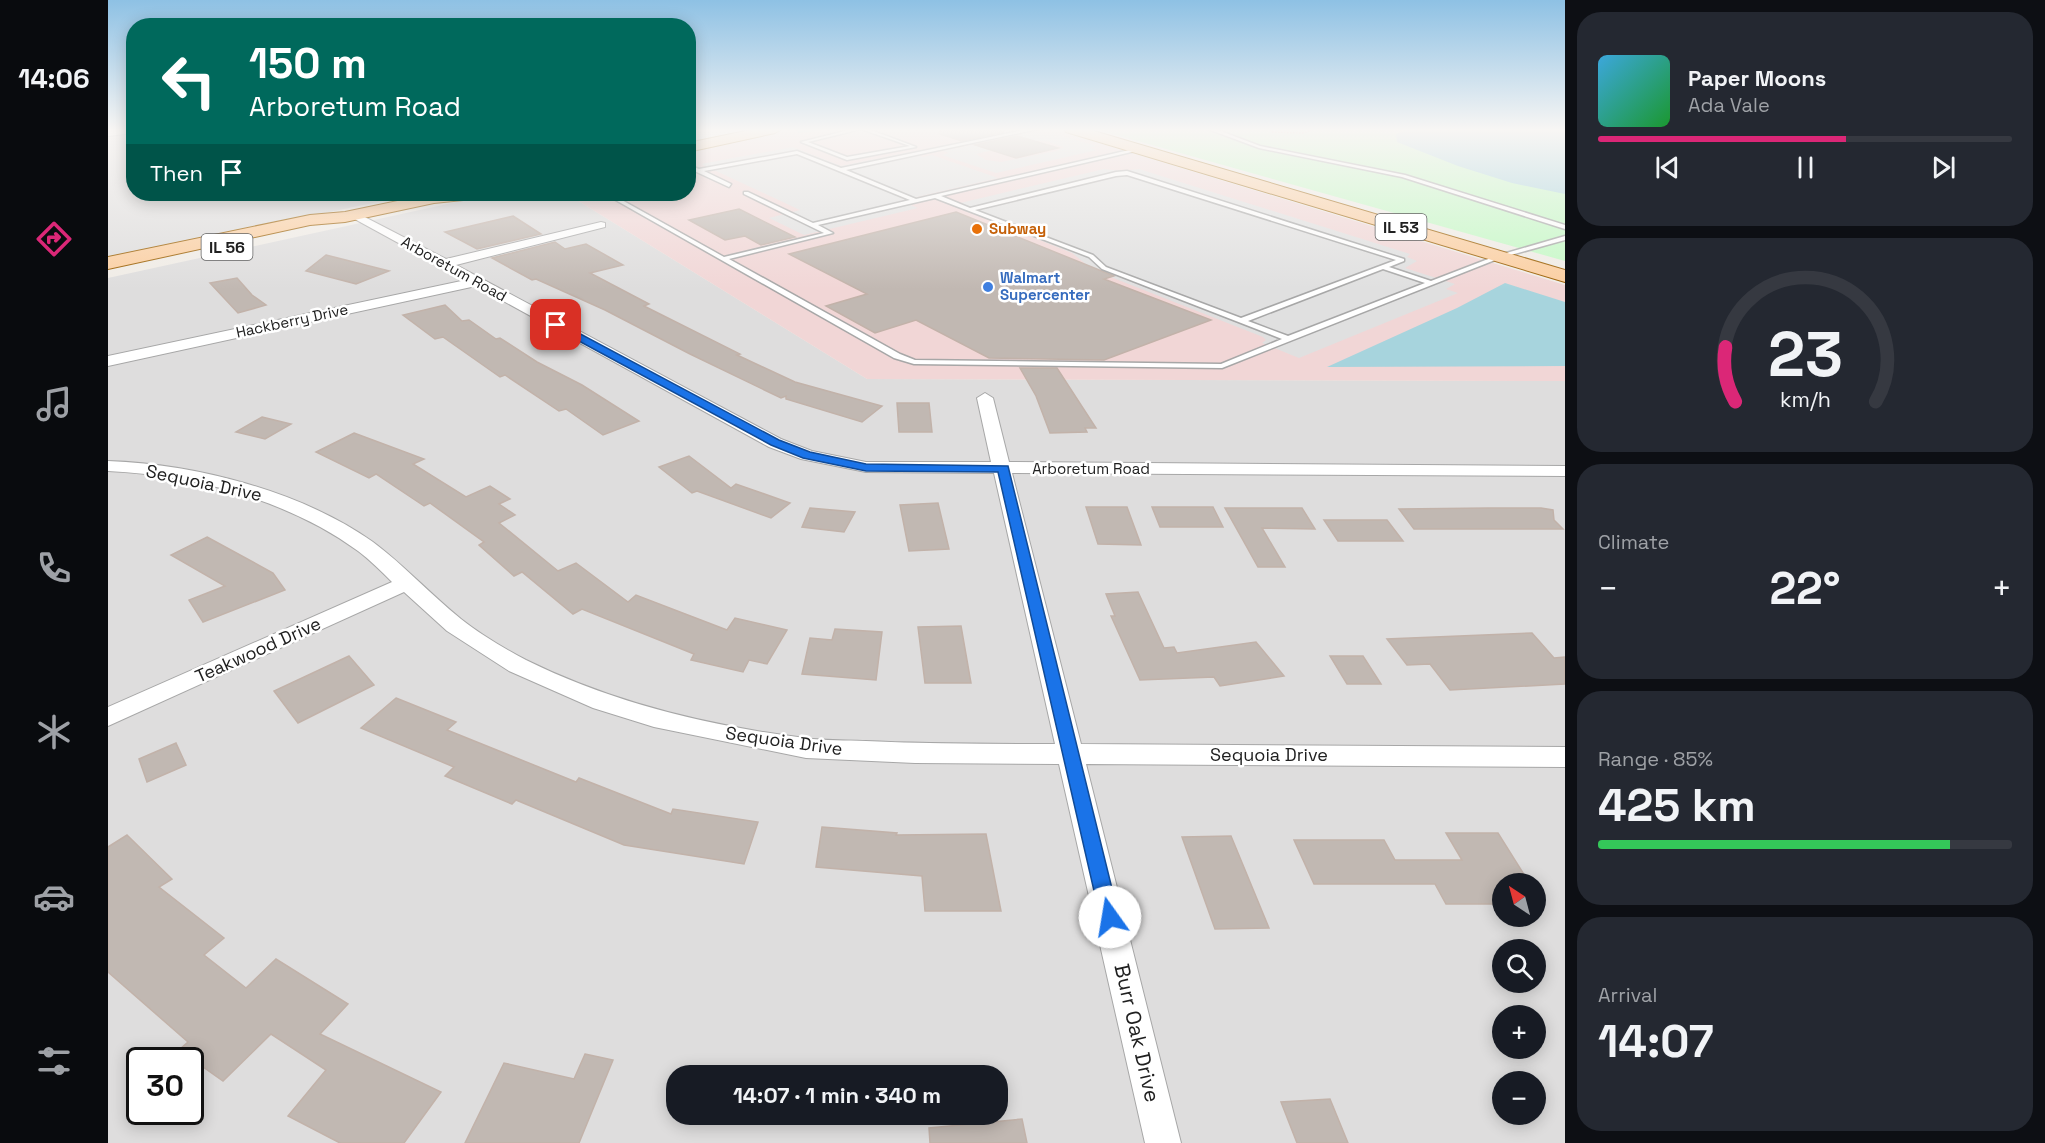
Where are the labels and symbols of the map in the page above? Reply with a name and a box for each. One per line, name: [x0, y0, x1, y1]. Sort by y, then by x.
road number: IL 53: [1376, 214, 1426, 240]
place label: Subway: [989, 219, 1046, 238]
marker: Subway: [970, 222, 984, 236]
street label: Arboretum Road: [398, 232, 510, 305]
road number: IL 56: [202, 234, 252, 260]
place label: Walmart Supercenter: [1000, 268, 1090, 304]
marker: Walmart Supercenter: [981, 280, 995, 294]
street label: Hackberry Drive: [234, 299, 350, 342]
pin: [530, 299, 581, 350]
street label: Sequoia Drive: [144, 459, 264, 506]
street label: Arboretum Road: [1032, 459, 1150, 478]
street label: Teakwood Drive: [191, 612, 324, 688]
street label: Sequoia Drive: [724, 721, 844, 760]
street label: Sequoia Drive: [1210, 743, 1328, 766]
north arrow: [1492, 873, 1546, 927]
position arrow: [1078, 885, 1142, 949]
street label: Burr Oak Drive: [1108, 961, 1167, 1105]
speed limit sign: 30: [126, 1047, 204, 1125]

